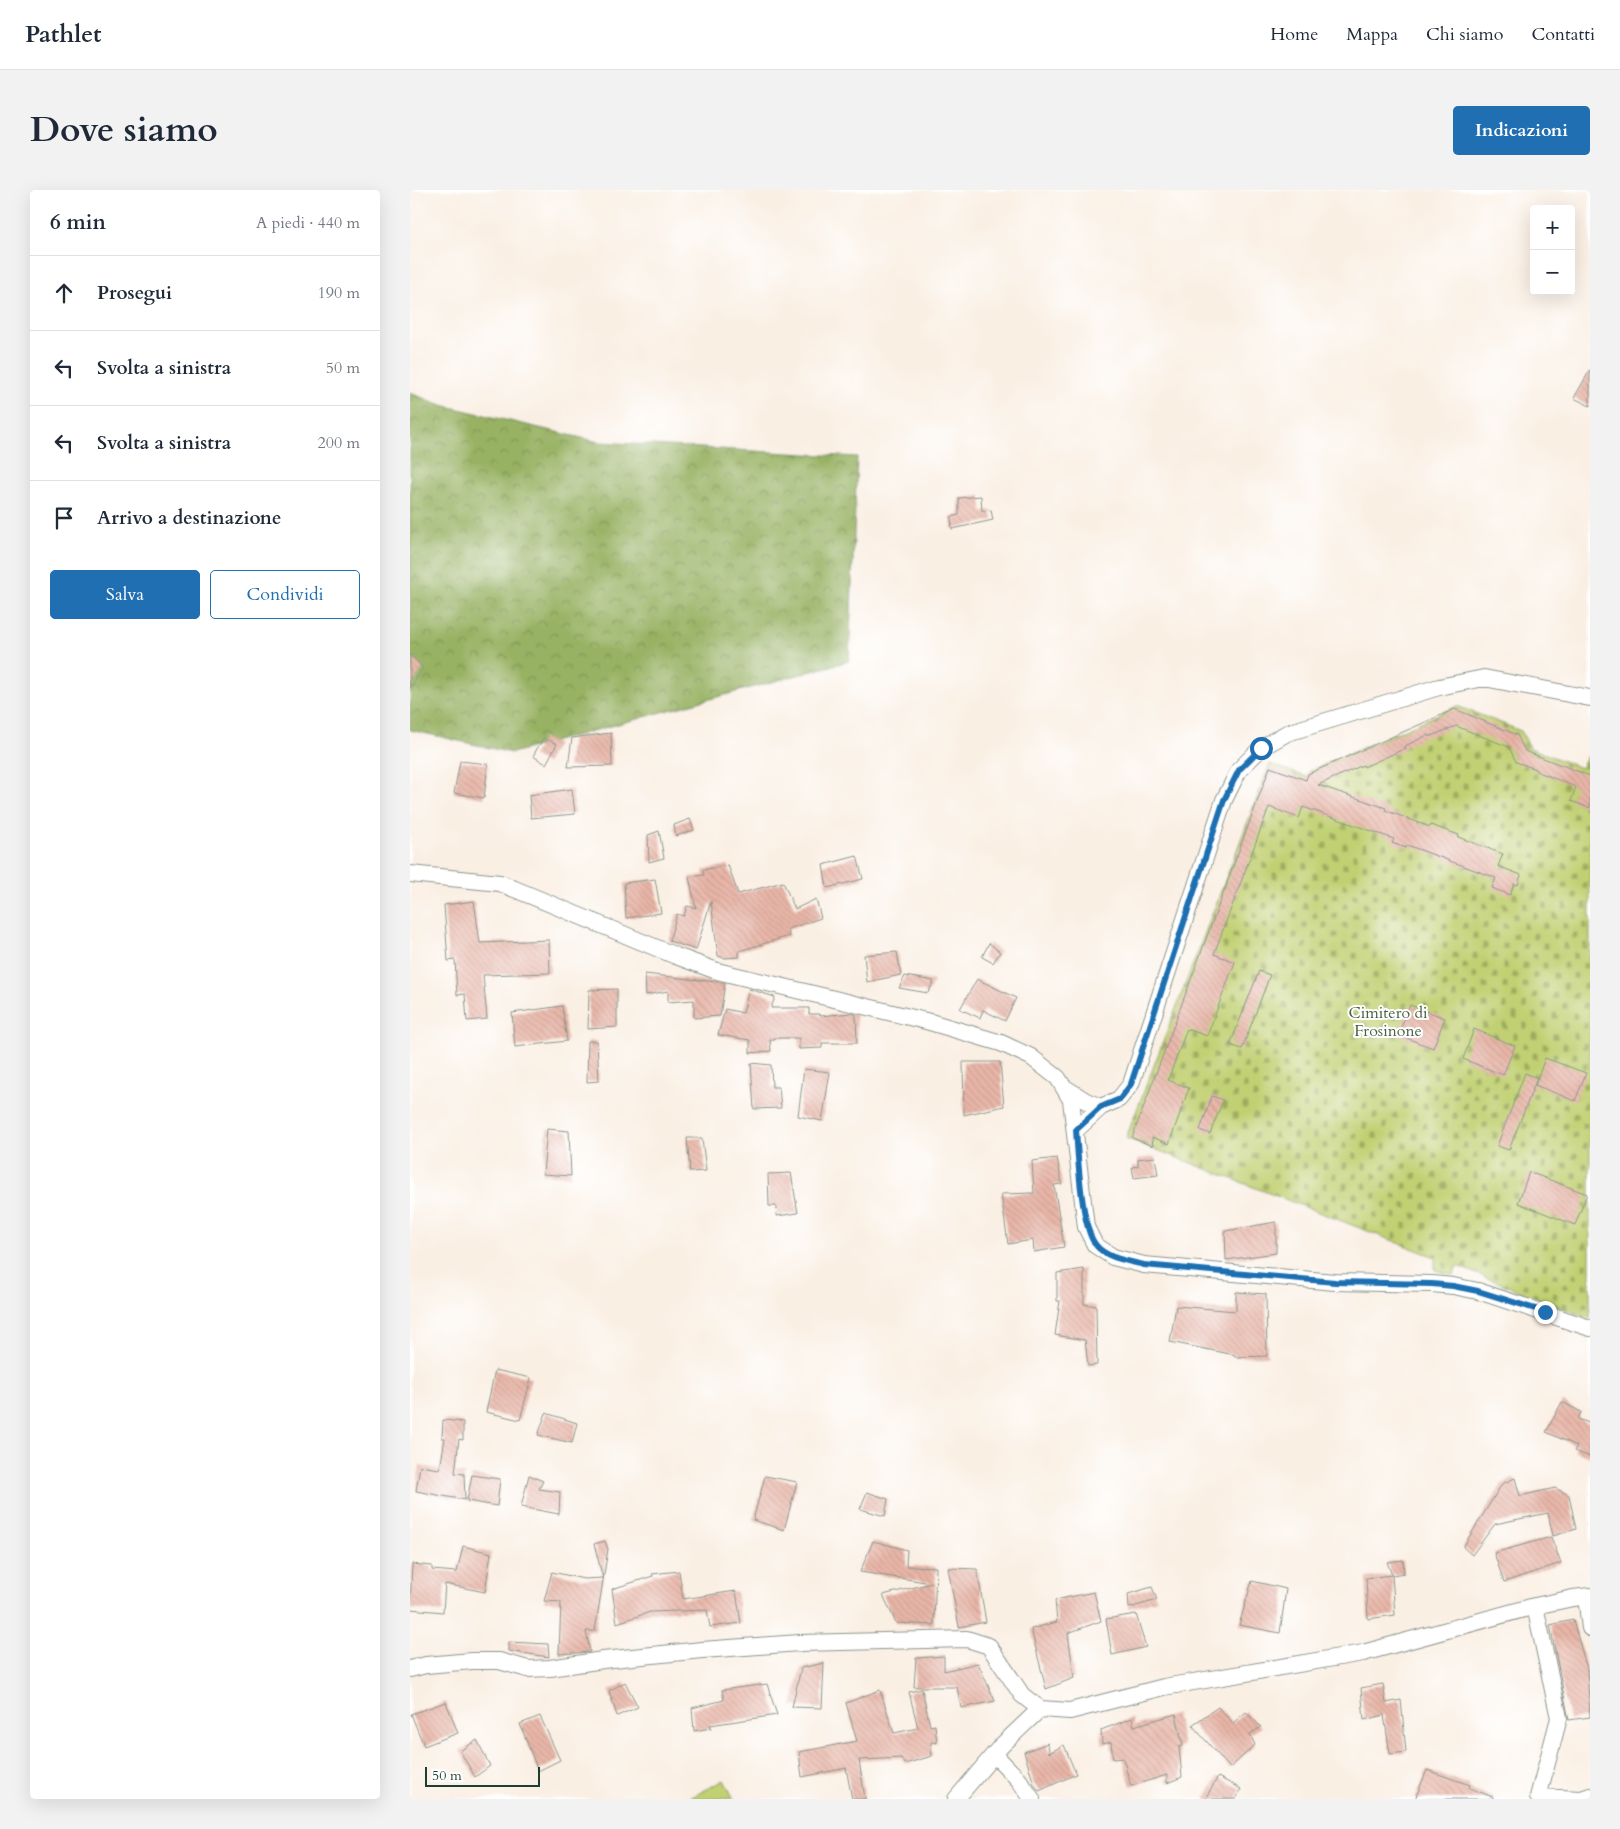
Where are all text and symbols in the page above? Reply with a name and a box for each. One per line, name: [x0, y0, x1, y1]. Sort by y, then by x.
text: Pathlet: [25, 18, 102, 51]
text: Home: [1270, 22, 1318, 47]
text: Mappa: [1346, 22, 1398, 47]
text: Chi siamo: [1426, 22, 1503, 47]
text: Contatti: [1531, 22, 1595, 47]
text: Dove siamo: [30, 106, 218, 154]
button: Indicazioni: [1453, 106, 1590, 155]
map controls: [1530, 205, 1575, 295]
button: +: [1530, 205, 1575, 250]
text: 6 min: [50, 208, 106, 237]
text: A piedi · 440 m: [256, 212, 360, 234]
button: −: [1530, 250, 1575, 295]
icon: ahead: [50, 279, 78, 307]
text: Prosegui: [97, 280, 172, 306]
text: 190 m: [318, 282, 360, 304]
icon: left: [50, 354, 78, 382]
text: Svolta a sinistra: [97, 355, 231, 381]
text: 50 m: [326, 357, 360, 379]
icon: left: [50, 429, 78, 457]
text: Svolta a sinistra: [97, 430, 231, 456]
text: 200 m: [318, 432, 360, 454]
icon: arrive: [50, 504, 78, 532]
text: Arrivo a destinazione: [97, 505, 281, 531]
button: Salva: [50, 570, 200, 619]
button: Condividi: [210, 570, 360, 619]
route start: [1250, 737, 1273, 760]
park label: Cimitero di Frosinone: [1349, 1002, 1428, 1042]
route end: [1534, 1301, 1557, 1324]
scale bar: [425, 1764, 540, 1787]
text: 50 m: [432, 1766, 462, 1785]

